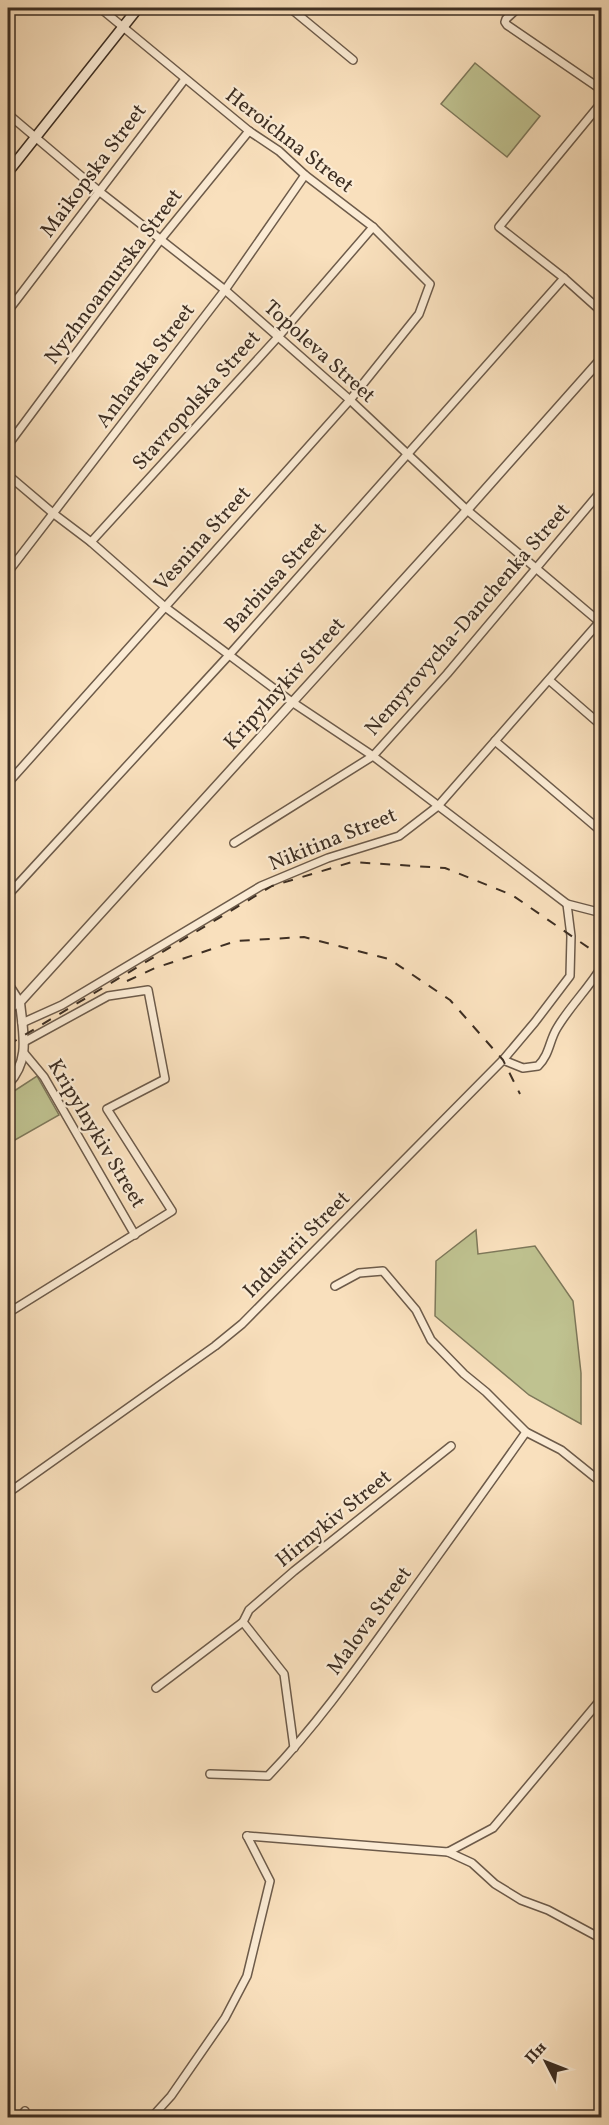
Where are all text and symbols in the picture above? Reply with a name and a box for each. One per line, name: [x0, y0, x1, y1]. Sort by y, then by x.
street label: Heroichna Street: [219, 82, 359, 200]
street label: Maikopska Street: [34, 98, 154, 244]
street label: Nyzhnoamurska Street: [38, 183, 190, 371]
street label: Topoleva Street: [257, 294, 381, 410]
street label: Anharska Street: [90, 298, 202, 434]
street label: Stavropolska Street: [126, 325, 268, 477]
street label: Vesnina Street: [148, 480, 258, 598]
street label: Nemyrovycha-Danchenka Street: [359, 497, 577, 743]
street label: Barbiusa Street: [218, 516, 334, 640]
street label: Kripylnykiv Street: [218, 611, 352, 757]
street label: Nikitina Street: [265, 801, 401, 879]
street label: Kripylnykiv Street: [40, 1054, 152, 1214]
street label: Industrii Street: [237, 1185, 357, 1305]
street label: Hirnykiv Street: [270, 1463, 398, 1575]
street label: Malova Street: [321, 1561, 419, 1681]
north arrow: [516, 2032, 576, 2092]
text: Пн: [521, 2037, 552, 2069]

